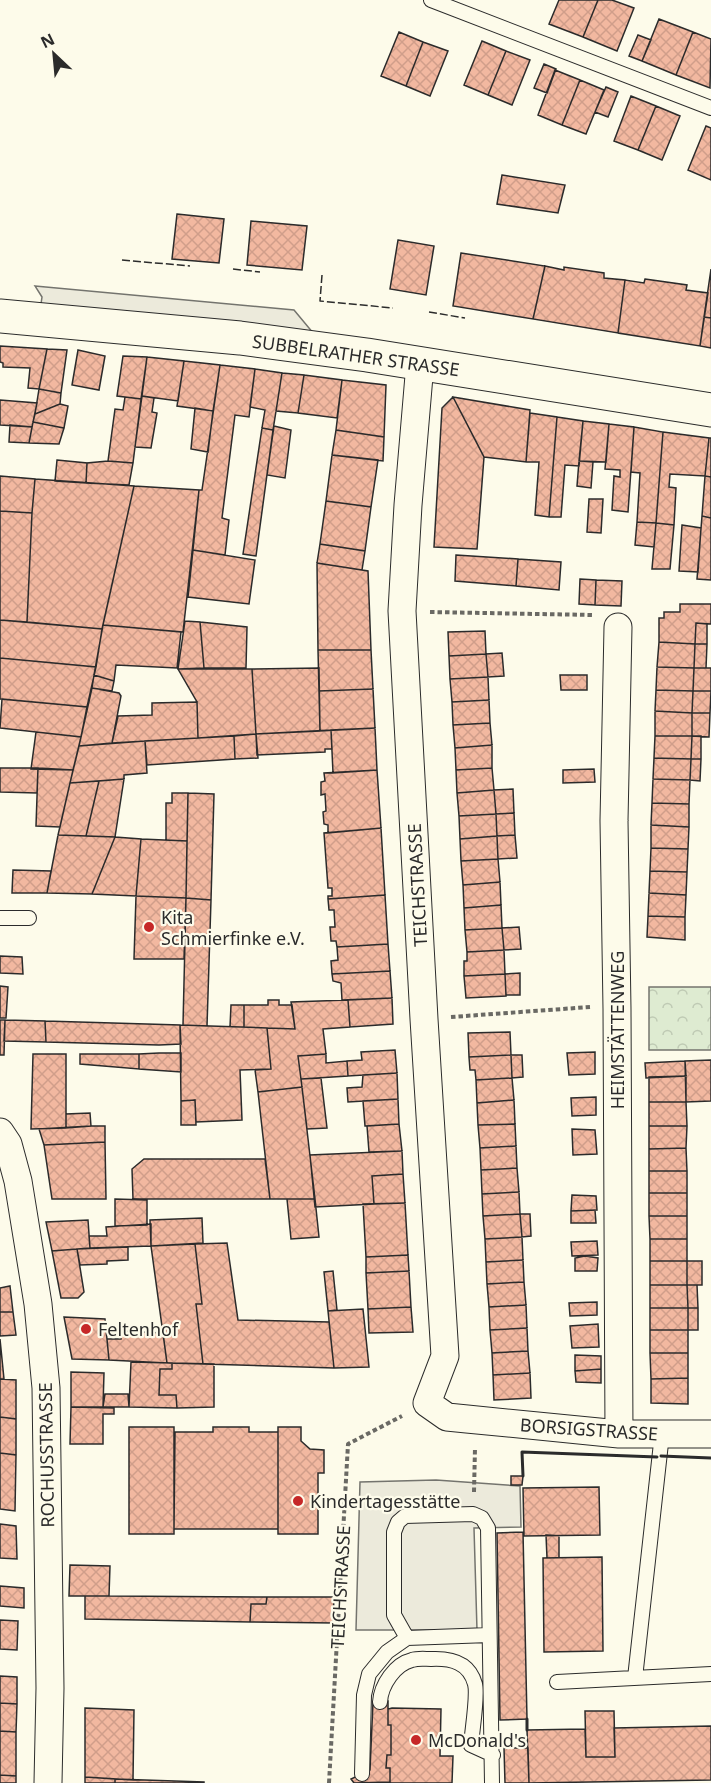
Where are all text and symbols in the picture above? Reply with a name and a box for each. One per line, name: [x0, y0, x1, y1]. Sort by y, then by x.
north arrow: [24, 24, 84, 84]
text: N: [37, 28, 58, 53]
street label: SUBBELRATHER STRASSE: [251, 329, 461, 381]
street label: TEICHSTRASSE: [402, 823, 432, 947]
place label: Kita Schmierfinke e.V.: [161, 905, 305, 950]
marker: Kita Schmierfinke e.V.: [142, 920, 156, 934]
street label: HEIMSTÄTTENWEG: [605, 951, 629, 1109]
place label: Feltenhof: [98, 1317, 179, 1341]
marker: Feltenhof: [79, 1322, 93, 1336]
street label: ROCHUSSTRASSE: [33, 1382, 59, 1528]
street label: BORSIGSTRASSE: [519, 1412, 659, 1446]
place label: Kindertagesstätte: [310, 1489, 460, 1513]
marker: Kindertagesstätte: [291, 1494, 305, 1508]
street label: TEICHSTRASSE: [325, 1525, 355, 1649]
place label: McDonald's: [428, 1728, 526, 1752]
marker: McDonald's: [409, 1733, 423, 1747]

